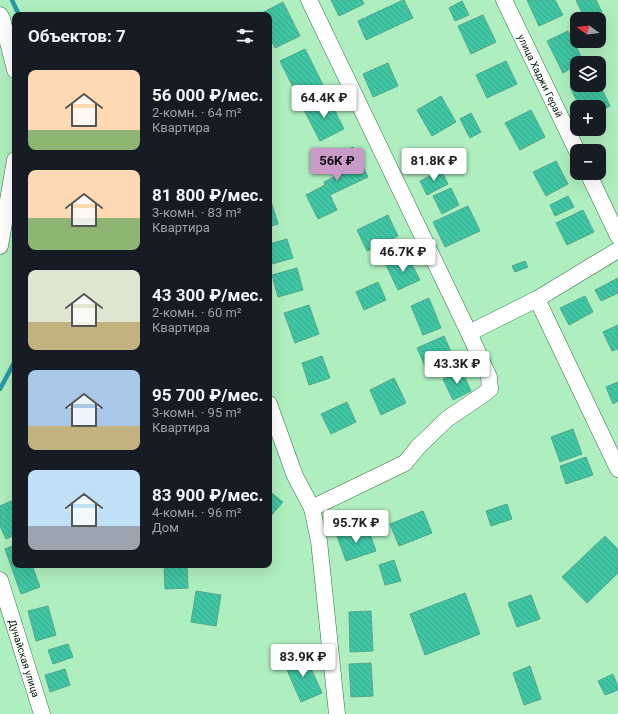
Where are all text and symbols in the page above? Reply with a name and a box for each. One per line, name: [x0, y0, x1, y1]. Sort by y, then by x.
north arrow: [570, 12, 606, 48]
map controls: [570, 12, 606, 180]
icon: filters: [234, 25, 256, 47]
text: Объектов: 7: [28, 26, 126, 46]
street label: улица Хаджи Герай: [515, 33, 565, 119]
button: layers: [570, 56, 606, 92]
text: 56 000 ₽/мес.: [152, 85, 263, 105]
pin: 64.4K ₽: [287, 85, 361, 119]
icon: home: [60, 86, 108, 134]
text: 64.4K ₽: [301, 90, 347, 105]
button: +: [570, 100, 606, 136]
text: 2-комн. · 64 m²: [152, 105, 242, 120]
text: Квартира: [152, 120, 210, 135]
button: −: [570, 144, 606, 180]
pin: 56K ₽: [309, 148, 365, 182]
pin: 81.8K ₽: [397, 148, 471, 182]
text: 56K ₽: [319, 153, 355, 168]
text: 81.8K ₽: [411, 153, 457, 168]
text: 81 800 ₽/мес.: [152, 185, 263, 205]
icon: home: [60, 186, 108, 234]
text: 3-комн. · 83 m²: [152, 205, 242, 220]
text: Квартира: [152, 220, 210, 235]
pin: 46.7K ₽: [366, 239, 440, 273]
text: 46.7K ₽: [380, 244, 426, 259]
text: 43 300 ₽/мес.: [152, 285, 263, 305]
icon: home: [60, 286, 108, 334]
text: 2-комн. · 60 m²: [152, 305, 242, 320]
text: Квартира: [152, 320, 210, 335]
pin: 43.3K ₽: [420, 351, 494, 385]
text: 43.3K ₽: [434, 356, 480, 371]
text: 95 700 ₽/мес.: [152, 385, 263, 405]
icon: home: [60, 386, 108, 434]
text: 3-комн. · 95 m²: [152, 405, 242, 420]
text: Квартира: [152, 420, 210, 435]
text: 83 900 ₽/мес.: [152, 485, 263, 505]
icon: home: [60, 486, 108, 534]
text: 4-комн. · 96 m²: [152, 505, 242, 520]
pin: 95.7K ₽: [319, 510, 393, 544]
text: 95.7K ₽: [333, 515, 379, 530]
text: Дом: [152, 520, 179, 535]
street label: Дунайская улица: [7, 618, 41, 699]
pin: 83.9K ₽: [266, 644, 340, 678]
text: 83.9K ₽: [280, 649, 326, 664]

